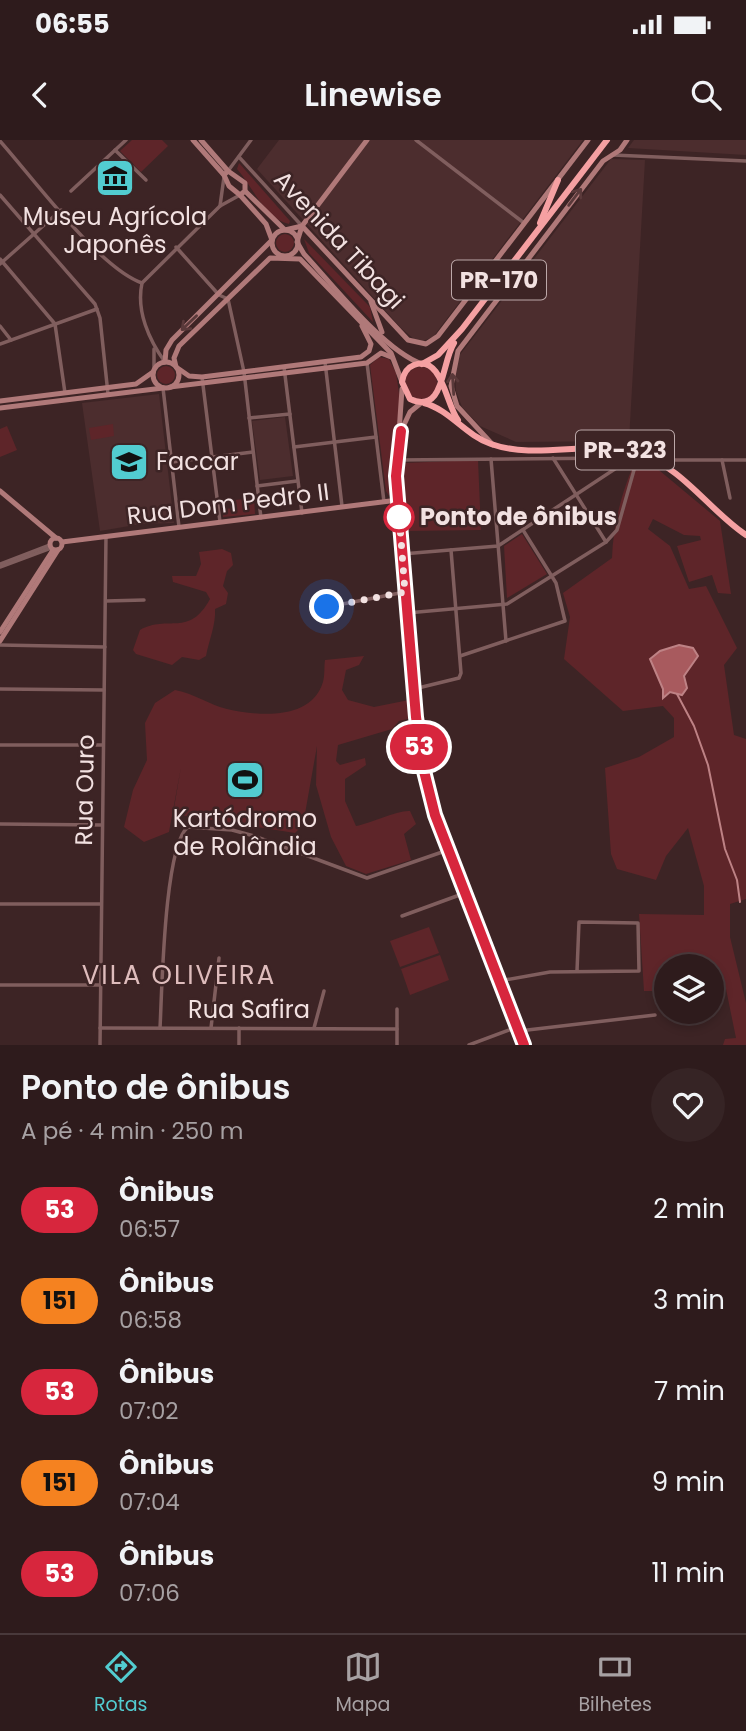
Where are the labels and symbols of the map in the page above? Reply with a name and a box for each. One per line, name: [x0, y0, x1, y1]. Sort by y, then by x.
museum icon: Museu Agrícola Japonês: [94, 157, 136, 199]
street label: Avenida Tibagi: [267, 163, 412, 316]
one-way arrow: [568, 189, 583, 207]
place label: Museu Agrícola Japonês: [23, 200, 207, 261]
road number: PR-170: [452, 260, 546, 300]
one-way arrow: [181, 315, 198, 332]
one-way arrow: [446, 373, 459, 396]
road number: PR-323: [576, 430, 674, 470]
school or university icon: Faccar: [108, 441, 150, 483]
place label: Faccar: [156, 445, 239, 478]
street label: Rua Dom Pedro II: [125, 475, 331, 532]
place label: Ponto de ônibus: [420, 500, 617, 533]
marker: Ponto de ônibus: [384, 502, 414, 532]
your location: [309, 589, 344, 624]
line badge: 53: [388, 724, 450, 770]
street label: Rua Ouro: [67, 734, 102, 846]
sports icon: Kartódromo de Rolândia: [224, 759, 266, 801]
place label: Kartódromo de Rolândia: [173, 802, 317, 863]
district label: VILA OLIVEIRA: [82, 957, 276, 993]
street label: Rua Safira: [188, 993, 310, 1026]

